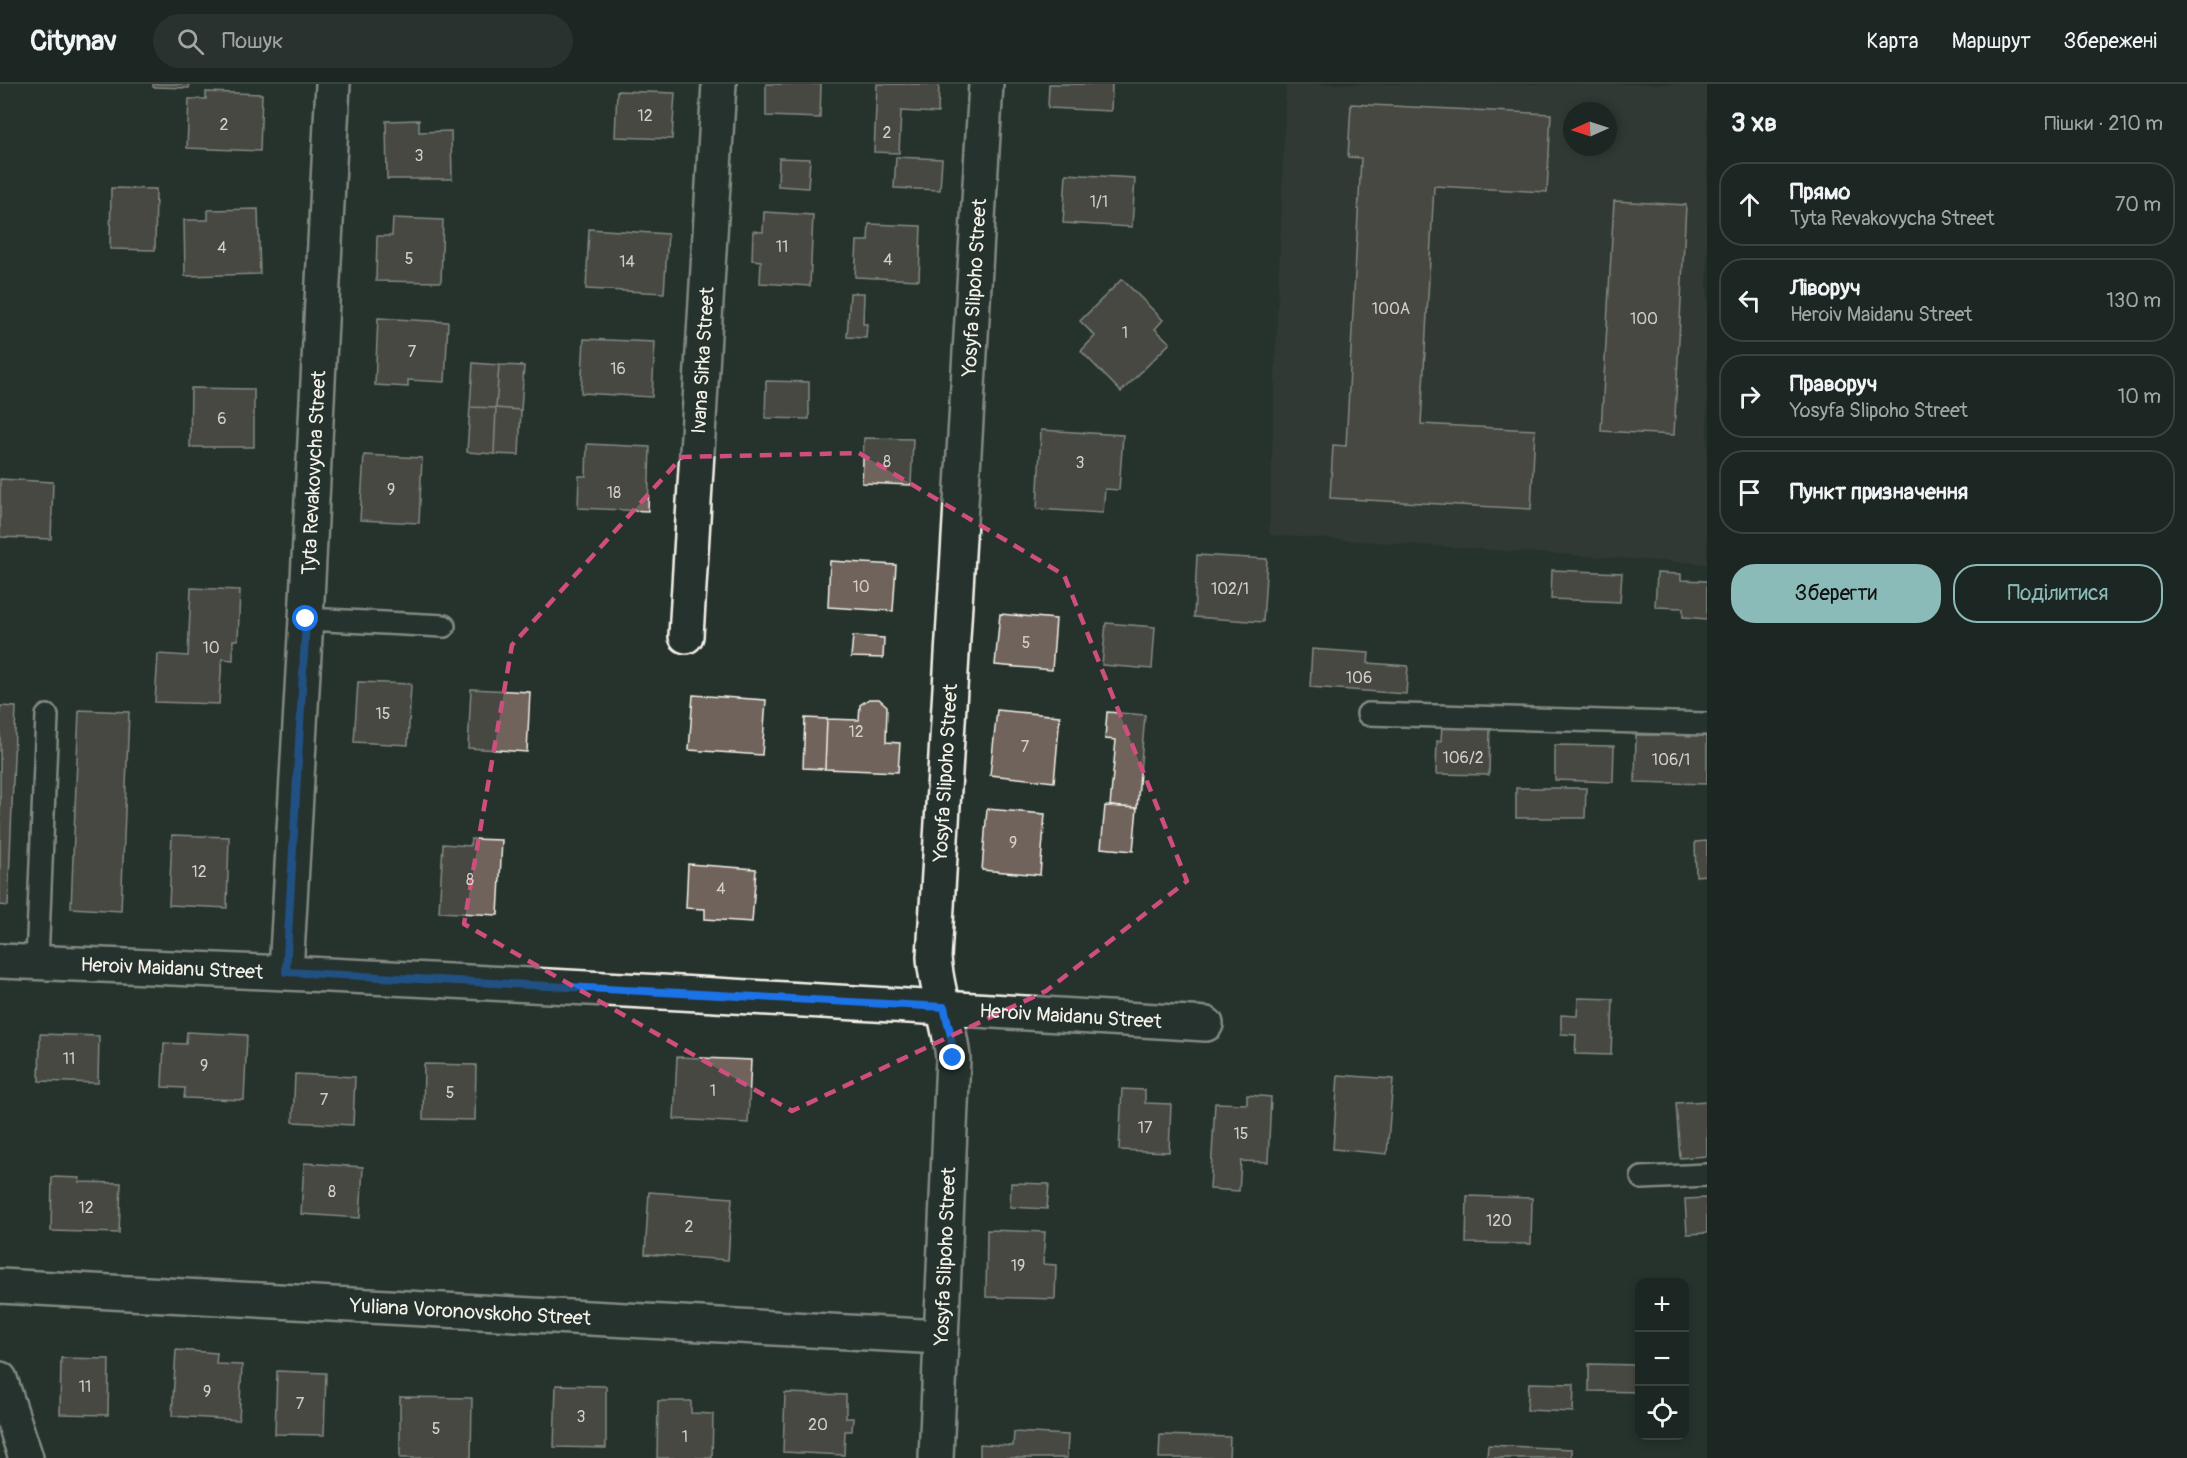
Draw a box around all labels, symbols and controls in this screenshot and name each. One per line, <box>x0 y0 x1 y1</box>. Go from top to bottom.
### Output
search box <box>153 14 573 68</box>
text: Citynav <box>30 24 117 59</box>
icon: search <box>174 25 207 58</box>
text: Пошук <box>222 27 283 55</box>
text: Карта <box>1867 28 1919 55</box>
text: Маршрут <box>1952 28 2031 55</box>
text: Збережені <box>2064 28 2157 55</box>
north arrow <box>1563 102 1617 156</box>
house number: 12 <box>637 106 653 126</box>
text: 3 хв <box>1731 107 1777 139</box>
text: Пішки · 210 m <box>2044 111 2163 136</box>
house number: 2 <box>220 115 229 135</box>
house number: 2 <box>883 123 892 143</box>
house number: 3 <box>415 146 424 166</box>
text: Прямо <box>1790 178 1850 206</box>
icon: ahead <box>1733 188 1766 221</box>
house number: 1/1 <box>1090 192 1108 212</box>
text: 70 m <box>2115 192 2161 217</box>
street label: Yosyfa Slipoho Street <box>957 197 992 378</box>
text: Tyta Revakovycha Street <box>1790 206 1995 231</box>
house number: 11 <box>776 237 788 257</box>
house number: 4 <box>217 238 227 258</box>
house number: 5 <box>405 249 413 269</box>
house number: 4 <box>883 250 893 270</box>
house number: 14 <box>619 252 635 272</box>
text: Ліворуч <box>1790 274 1861 302</box>
icon: left <box>1733 284 1766 317</box>
street label: Ivana Sirka Street <box>686 285 720 435</box>
text: 130 m <box>2106 288 2161 313</box>
house number: 100А <box>1372 299 1410 319</box>
text: Heroiv Maidanu Street <box>1790 302 1972 327</box>
house number: 100 <box>1630 309 1658 329</box>
house number: 1 <box>1122 323 1128 343</box>
house number: 7 <box>408 342 417 362</box>
house number: 16 <box>610 359 626 379</box>
street label: Tyta Revakovycha Street <box>296 369 332 576</box>
text: Праворуч <box>1790 370 1877 398</box>
icon: right <box>1733 380 1766 413</box>
text: 10 m <box>2117 384 2161 409</box>
text: Yosyfa Slipoho Street <box>1790 398 1968 423</box>
house number: 6 <box>217 409 227 429</box>
house number: 8 <box>883 452 891 472</box>
house number: 3 <box>1076 453 1085 473</box>
icon: arrive <box>1733 476 1766 509</box>
text: Пункт призначення <box>1790 478 1968 506</box>
house number: 9 <box>387 480 395 500</box>
house number: 18 <box>607 483 621 503</box>
button: Зберегти <box>1731 564 1941 623</box>
button: Поділитися <box>1953 564 2163 623</box>
house number: 10 <box>852 577 870 597</box>
house number: 102/1 <box>1211 579 1249 599</box>
route start <box>292 605 318 631</box>
house number: 5 <box>1022 633 1030 653</box>
house number: 10 <box>202 638 220 658</box>
house number: 106 <box>1346 668 1372 688</box>
street label: Yosyfa Slipoho Street <box>928 682 963 863</box>
house number: 15 <box>376 704 390 724</box>
house number: 12 <box>848 722 864 742</box>
house number: 7 <box>1021 737 1030 757</box>
house number: 106/2 <box>1442 748 1484 768</box>
house number: 106/1 <box>1652 750 1690 770</box>
house number: 9 <box>1009 833 1017 853</box>
house number: 12 <box>191 862 207 882</box>
house number: 8 <box>466 870 474 890</box>
house number: 4 <box>716 879 726 899</box>
street label: Heroiv Maidanu Street <box>80 952 265 985</box>
street label: Heroiv Maidanu Street <box>979 998 1163 1034</box>
route end <box>939 1044 965 1070</box>
house number: 11 <box>63 1049 75 1069</box>
house number: 9 <box>200 1056 208 1076</box>
house number: 1 <box>710 1081 716 1101</box>
house number: 5 <box>446 1083 454 1103</box>
house number: 7 <box>320 1090 329 1110</box>
house number: 17 <box>1138 1118 1153 1138</box>
house number: 15 <box>1234 1124 1248 1144</box>
street label: Yosyfa Slipoho Street <box>929 1166 961 1347</box>
house number: 8 <box>328 1182 336 1202</box>
house number: 12 <box>78 1198 94 1218</box>
house number: 120 <box>1486 1211 1512 1231</box>
house number: 2 <box>685 1217 694 1237</box>
house number: 19 <box>1011 1256 1025 1276</box>
map controls <box>1635 1278 1689 1440</box>
button: + <box>1635 1278 1689 1332</box>
street label: Yuliana Voronovskoho Street <box>348 1293 592 1331</box>
button: − <box>1635 1332 1689 1386</box>
house number: 11 <box>79 1377 91 1397</box>
house number: 9 <box>203 1382 211 1402</box>
button: locate <box>1635 1386 1689 1440</box>
house number: 7 <box>296 1394 305 1414</box>
house number: 3 <box>577 1407 586 1427</box>
house number: 20 <box>808 1415 828 1435</box>
house number: 5 <box>432 1419 440 1439</box>
house number: 1 <box>682 1427 688 1447</box>

